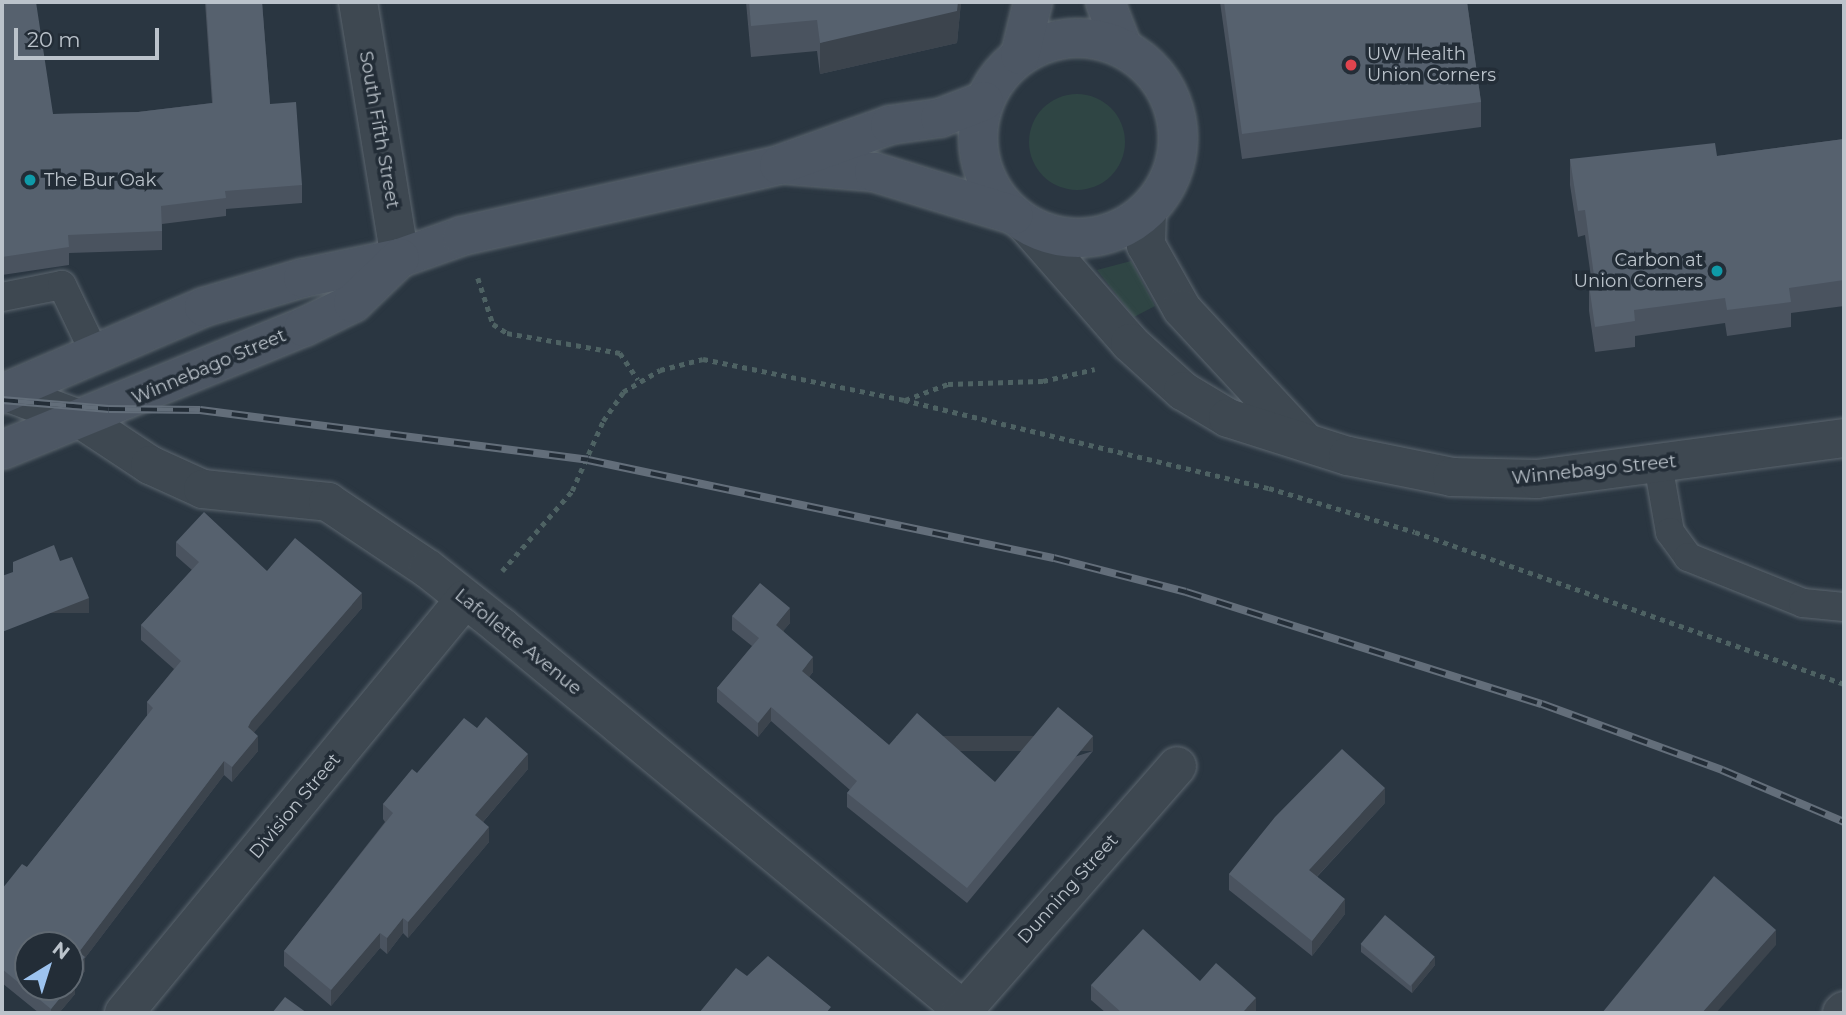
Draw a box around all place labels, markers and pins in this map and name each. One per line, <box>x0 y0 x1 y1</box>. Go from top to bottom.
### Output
place label: UW Health Union Corners <box>1367 44 1496 86</box>
marker: UW Health Union Corners <box>1341 55 1361 75</box>
place label: The Bur Oak <box>44 169 156 191</box>
marker: The Bur Oak <box>22 172 38 188</box>
place label: Carbon at Union Corners <box>1574 250 1703 292</box>
marker: Carbon at Union Corners <box>1709 263 1725 279</box>

